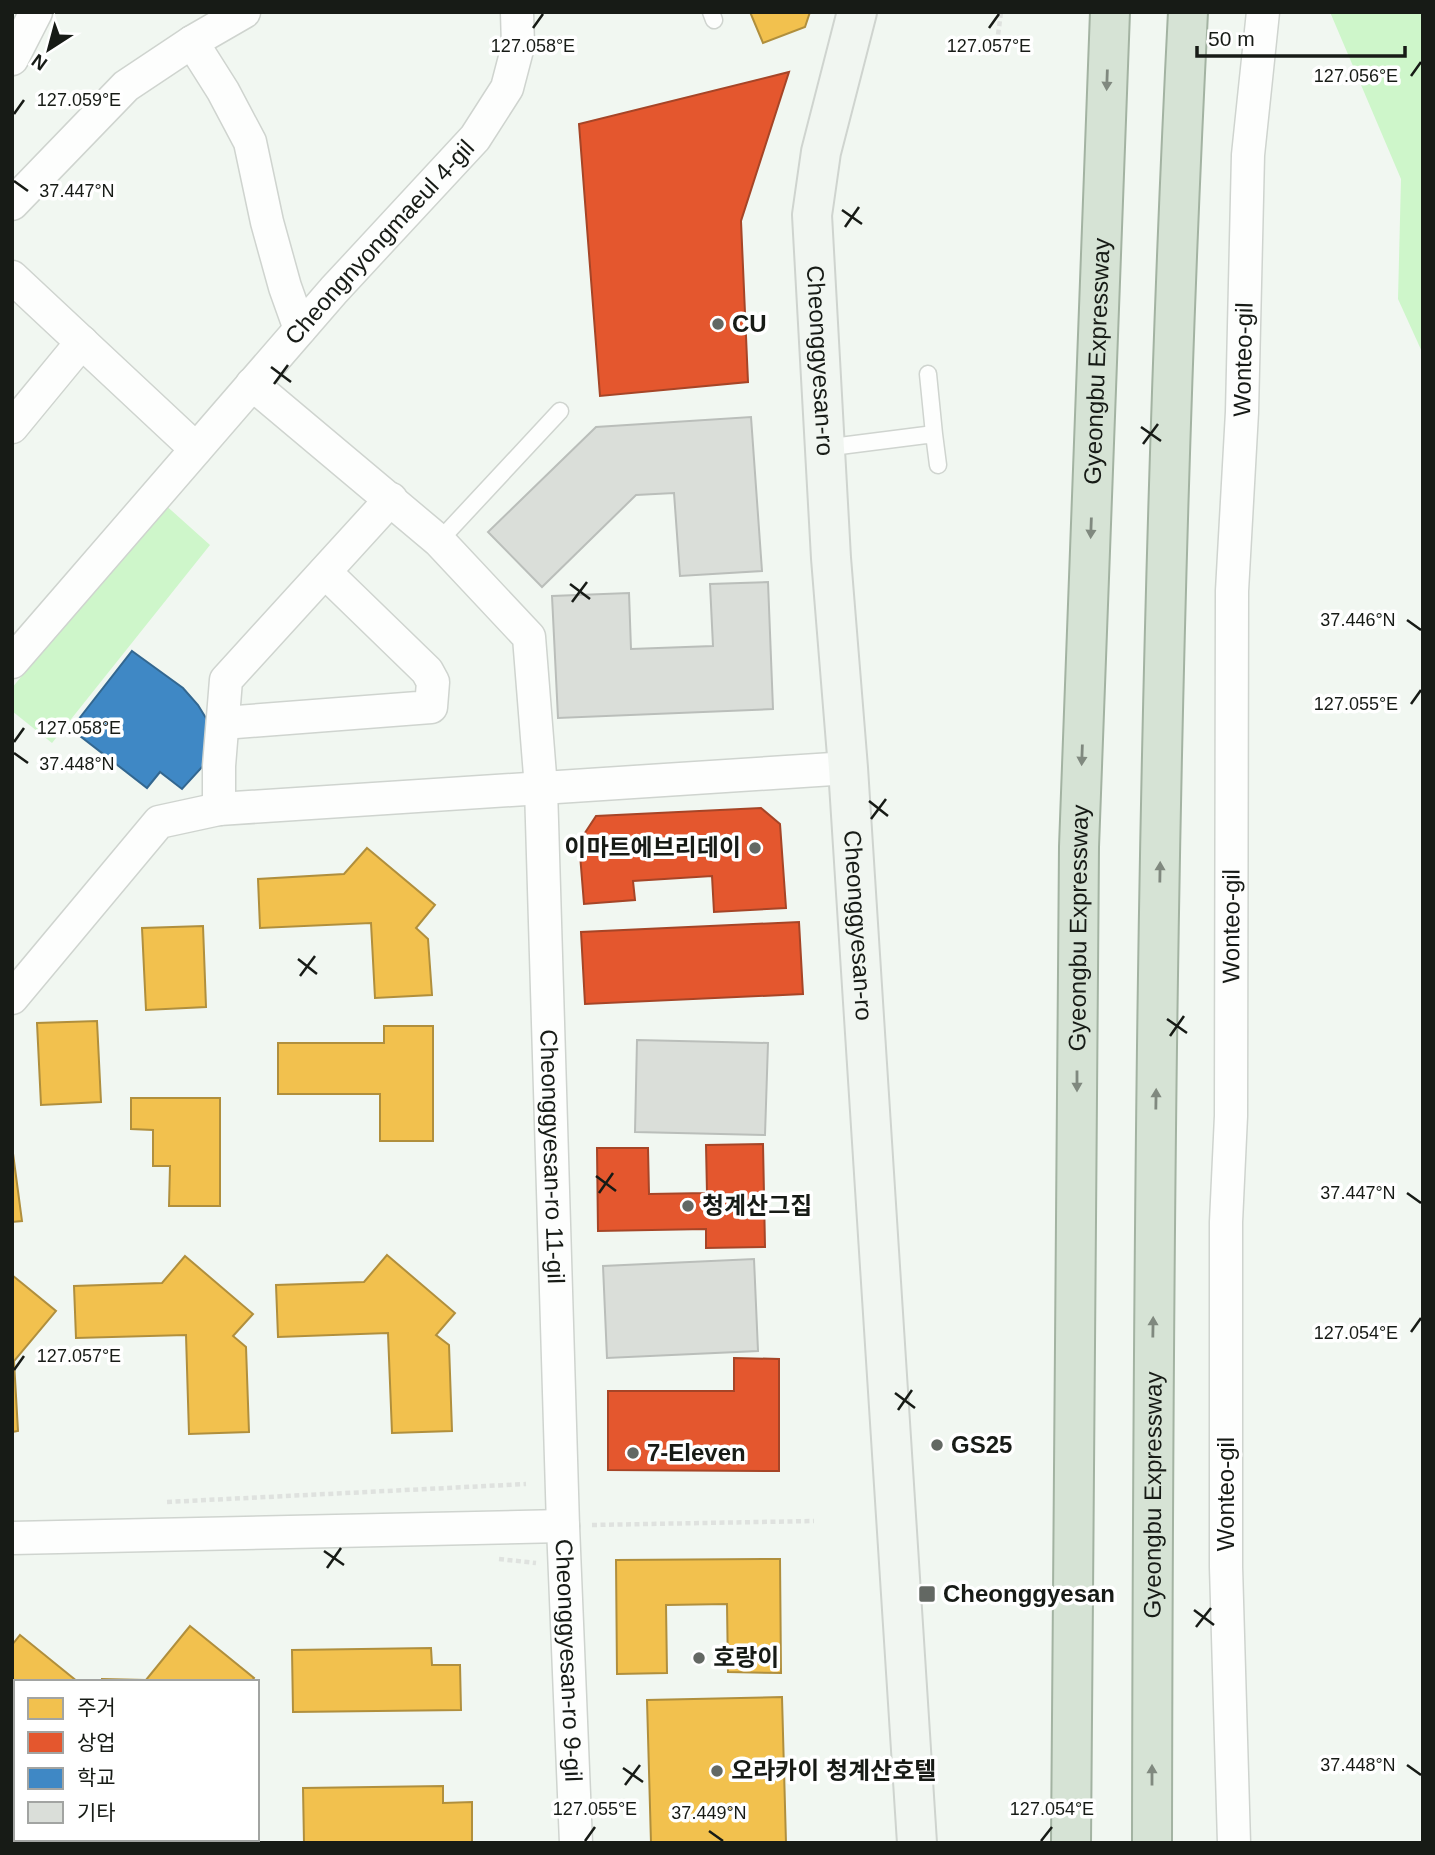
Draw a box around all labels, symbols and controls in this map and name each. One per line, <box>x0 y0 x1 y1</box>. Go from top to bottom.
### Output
north arrow <box>14 14 84 84</box>
scale bar <box>1197 14 1405 58</box>
text: 50 m <box>1208 27 1255 50</box>
text: 127.058°E <box>491 36 575 56</box>
text: 127.057°E <box>947 36 1031 56</box>
text: N <box>28 50 51 75</box>
text: 127.056°E <box>1314 66 1398 86</box>
one-way arrow <box>1102 70 1113 92</box>
text: 127.059°E <box>37 90 121 110</box>
street label: Cheongnyongmaeul 4-gil <box>279 134 479 350</box>
text: 37.447°N <box>39 181 115 201</box>
street label: Gyeongbu Expressway <box>1078 237 1115 485</box>
street label: Cheonggyesan-ro <box>802 264 839 457</box>
street label: Wonteo-gil <box>1228 302 1258 417</box>
place label: CU <box>732 310 767 337</box>
marker: CU <box>710 316 726 332</box>
one-way arrow <box>1085 517 1096 539</box>
text: 37.446°N <box>1320 610 1396 630</box>
text: 127.055°E <box>1314 694 1398 714</box>
text: 127.058°E <box>37 718 121 738</box>
one-way arrow <box>1077 745 1088 767</box>
text: 37.448°N <box>39 754 115 774</box>
street label: Gyeongbu Expressway <box>1063 804 1094 1052</box>
street label: Cheonggyesan-ro <box>839 829 878 1021</box>
place label: 이마트에브리데이 <box>564 834 741 861</box>
marker: 이마트에브리데이 <box>747 840 763 856</box>
one-way arrow <box>1154 860 1166 882</box>
street label: Wonteo-gil <box>1217 869 1244 983</box>
street label: Cheonggyesan-ro 11-gil <box>535 1029 570 1284</box>
one-way arrow <box>1071 1070 1083 1092</box>
one-way arrow <box>1151 1088 1162 1110</box>
text: 37.447°N <box>1320 1183 1396 1203</box>
place label: 청계산그집 <box>702 1192 812 1219</box>
marker: 청계산그집 <box>680 1198 696 1214</box>
one-way arrow <box>1147 1315 1159 1337</box>
text: 127.054°E <box>1314 1323 1398 1343</box>
text: 127.057°E <box>37 1346 121 1366</box>
street label: Gyeongbu Expressway <box>1139 1371 1167 1618</box>
place label: GS25 <box>951 1431 1012 1458</box>
marker: GS25 <box>929 1437 945 1453</box>
street label: Wonteo-gil <box>1212 1437 1239 1551</box>
place label: 7-Eleven <box>647 1439 746 1466</box>
marker: 7-Eleven <box>625 1445 641 1461</box>
street label: Cheonggyesan-ro 9-gil <box>551 1538 587 1782</box>
place label: Cheonggyesan <box>943 1580 1115 1607</box>
marker: Cheonggyesan <box>917 1584 937 1604</box>
place label: 호랑이 <box>713 1644 779 1671</box>
marker: 호랑이 <box>691 1650 707 1666</box>
legend <box>14 1680 259 1841</box>
text: 주거 <box>77 1696 116 1719</box>
text: 상업 <box>77 1731 116 1754</box>
text: 37.448°N <box>1320 1755 1396 1775</box>
place label: 오라카이 청계산호텔 <box>731 1757 936 1784</box>
marker: 오라카이 청계산호텔 <box>709 1763 725 1779</box>
one-way arrow <box>1146 1763 1158 1785</box>
text: 학교 <box>77 1766 116 1789</box>
text: 127.055°E <box>553 1799 637 1819</box>
text: 127.054°E <box>1010 1799 1094 1819</box>
text: 기타 <box>77 1801 116 1824</box>
text: 37.449°N <box>671 1803 747 1823</box>

